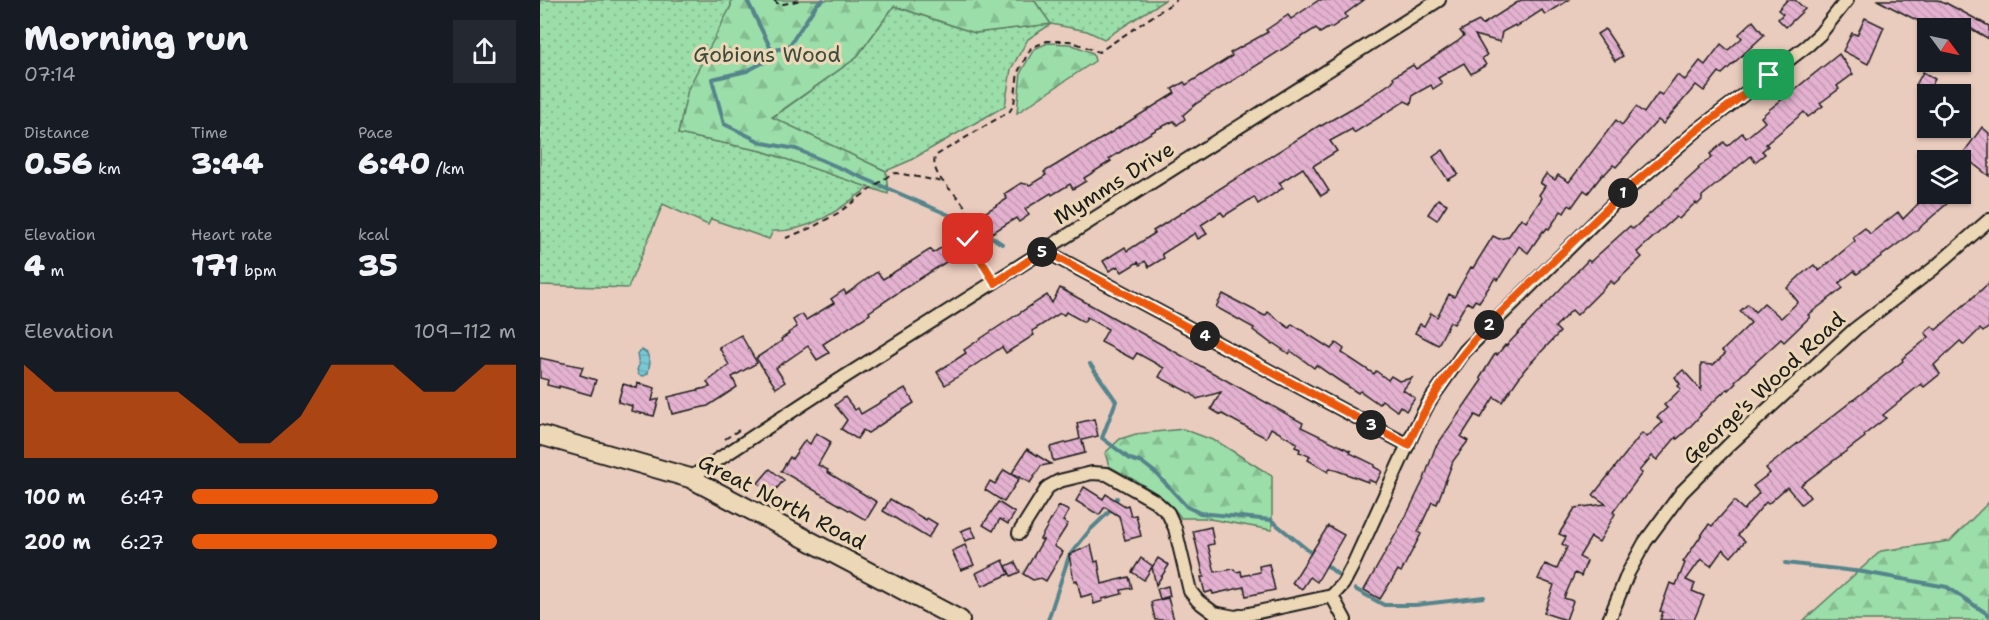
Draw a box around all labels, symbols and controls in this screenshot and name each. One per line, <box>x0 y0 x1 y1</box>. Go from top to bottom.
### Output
text: Morning run <box>24 16 248 61</box>
north arrow <box>1917 18 1971 72</box>
map controls <box>1917 18 1971 204</box>
button: share <box>453 20 516 83</box>
park label: Gobions Wood <box>693 41 841 69</box>
pin <box>1743 49 1794 100</box>
icon: arrive <box>1752 58 1785 91</box>
text: 07:14 <box>24 61 76 87</box>
button: locate <box>1917 84 1971 138</box>
text: Distance <box>24 122 90 143</box>
text: Time <box>191 122 228 143</box>
text: Pace <box>358 122 393 143</box>
street label: Mymms Drive <box>1048 135 1180 231</box>
text: 0.56 <box>24 143 93 184</box>
text: 3:44 <box>191 143 264 184</box>
text: 6:40 <box>358 143 431 184</box>
button: layers <box>1917 150 1971 204</box>
text: km <box>93 158 121 179</box>
text: /km <box>431 158 465 179</box>
pin: 1 <box>1608 178 1638 208</box>
text: 1 <box>1619 182 1627 203</box>
pin <box>942 213 993 264</box>
icon: check <box>951 222 984 255</box>
text: Elevation <box>24 224 96 245</box>
text: Heart rate <box>191 224 273 245</box>
text: kcal <box>358 224 389 245</box>
pin: 5 <box>1027 237 1057 267</box>
text: 5 <box>1037 241 1047 262</box>
text: 4 <box>24 245 45 286</box>
text: 171 <box>191 245 239 286</box>
text: 35 <box>358 245 398 286</box>
text: m <box>45 260 64 281</box>
text: bpm <box>239 260 277 281</box>
street label: George's Wood Road <box>1677 305 1851 471</box>
pin: 2 <box>1474 310 1504 340</box>
text: 2 <box>1483 314 1495 335</box>
text: Elevation <box>24 318 114 344</box>
text: 109–112 m <box>414 318 516 344</box>
pin: 4 <box>1190 321 1220 351</box>
text: 4 <box>1199 325 1211 346</box>
pin: 3 <box>1356 410 1386 440</box>
text: 3 <box>1365 414 1377 435</box>
street label: Great North Road <box>693 448 871 556</box>
text: 100 m <box>24 484 86 510</box>
text: 6:47 <box>120 484 164 510</box>
text: 200 m <box>24 529 91 555</box>
text: 6:27 <box>120 529 164 555</box>

